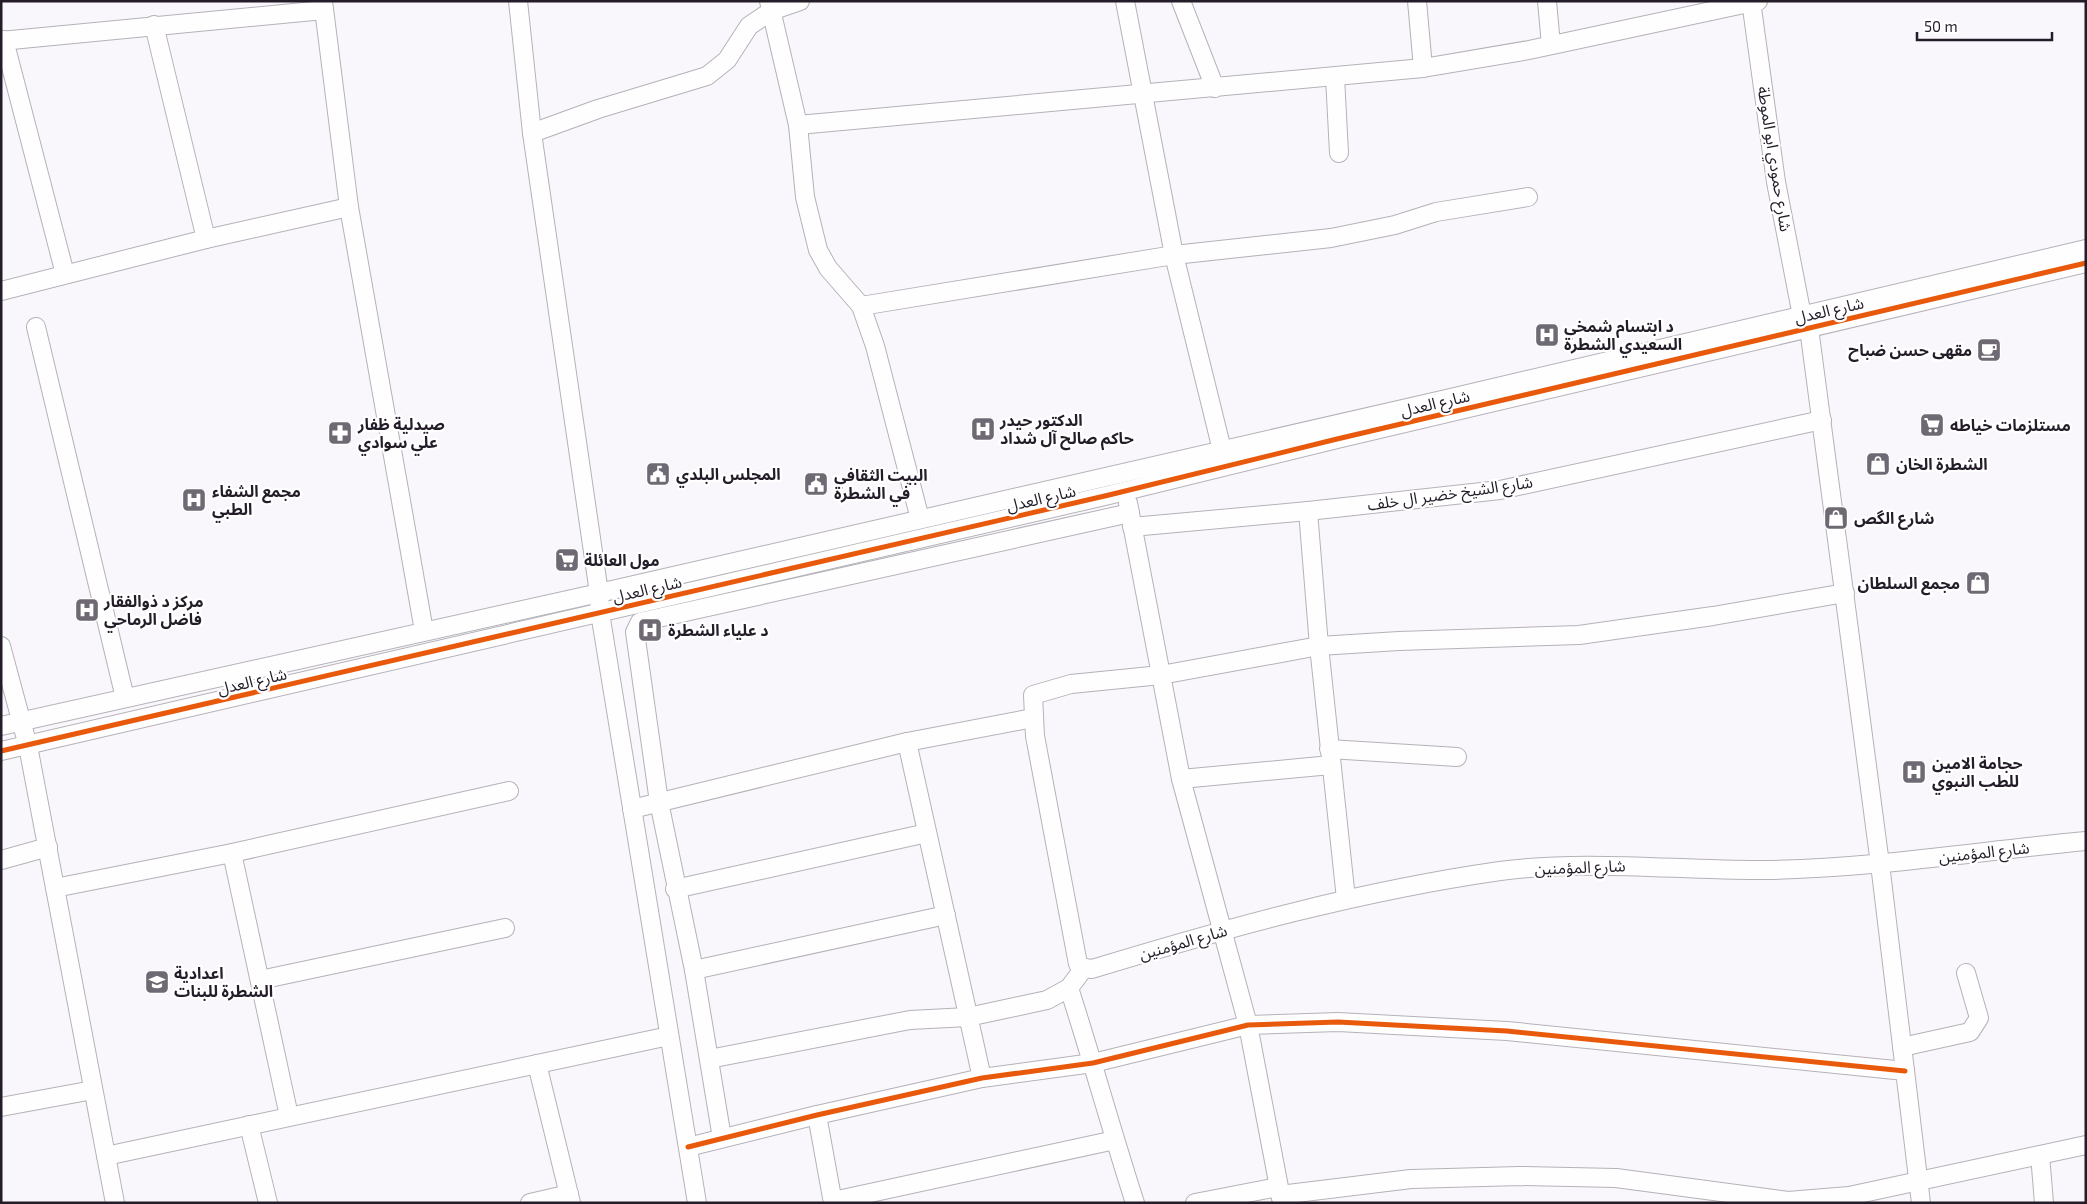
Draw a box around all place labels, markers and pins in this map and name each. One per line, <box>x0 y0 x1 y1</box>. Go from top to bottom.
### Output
place label: د ابتسام شمخي السعيدي الشطرة <box>1564 316 1682 358</box>
hospital icon: د ابتسام شمخي السعيدي الشطرة <box>1534 322 1560 348</box>
cafe icon: مقهى حسن ضباح <box>1976 337 2002 363</box>
place label: مقهى حسن ضباح <box>1848 340 1972 362</box>
place label: الدكتور حيدر حاكم صالح آل شداد <box>999 410 1134 451</box>
supermarket icon: مستلزمات خياطه <box>1919 412 1945 438</box>
place label: صيدلية ظفار علي سوادي <box>357 414 445 456</box>
place label: مستلزمات خياطه <box>1950 415 2071 435</box>
hospital icon: الدكتور حيدر حاكم صالح آل شداد <box>970 416 996 442</box>
pharmacy icon: صيدلية ظفار علي سوادي <box>327 420 353 446</box>
shop icon: الشطرة الخان <box>1865 451 1891 477</box>
place label: الشطرة الخان <box>1896 454 1988 474</box>
public building icon: المجلس البلدي <box>645 461 671 487</box>
place label: المجلس البلدي <box>676 464 781 488</box>
place label: البيت الثقافي في الشطرة <box>834 465 928 507</box>
public building icon: البيت الثقافي في الشطرة <box>803 471 829 497</box>
place label: مجمع الشفاء الطبي <box>212 481 301 523</box>
hospital icon: مجمع الشفاء الطبي <box>181 487 207 513</box>
shop icon: شارع الگص <box>1823 505 1849 531</box>
place label: شارع الگص <box>1854 508 1935 530</box>
supermarket icon: مول العائلة <box>554 547 580 573</box>
place label: مول العائلة <box>584 550 660 570</box>
shop icon: مجمع السلطان <box>1965 570 1991 596</box>
place label: مجمع السلطان <box>1858 573 1960 596</box>
place label: مركز د ذوالفقار فاضل الرماحي <box>103 591 203 633</box>
hospital icon: مركز د ذوالفقار فاضل الرماحي <box>74 597 100 623</box>
hospital icon: د علياء الشطرة <box>637 617 663 643</box>
place label: د علياء الشطرة <box>668 620 768 640</box>
place label: حجامة الامين للطب النبوي <box>1932 753 2023 795</box>
hospital icon: حجامة الامين للطب النبوي <box>1901 759 1927 785</box>
place label: اعدادية الشطرة للبنات <box>174 963 273 1001</box>
school or university icon: اعدادية الشطرة للبنات <box>144 969 170 995</box>

